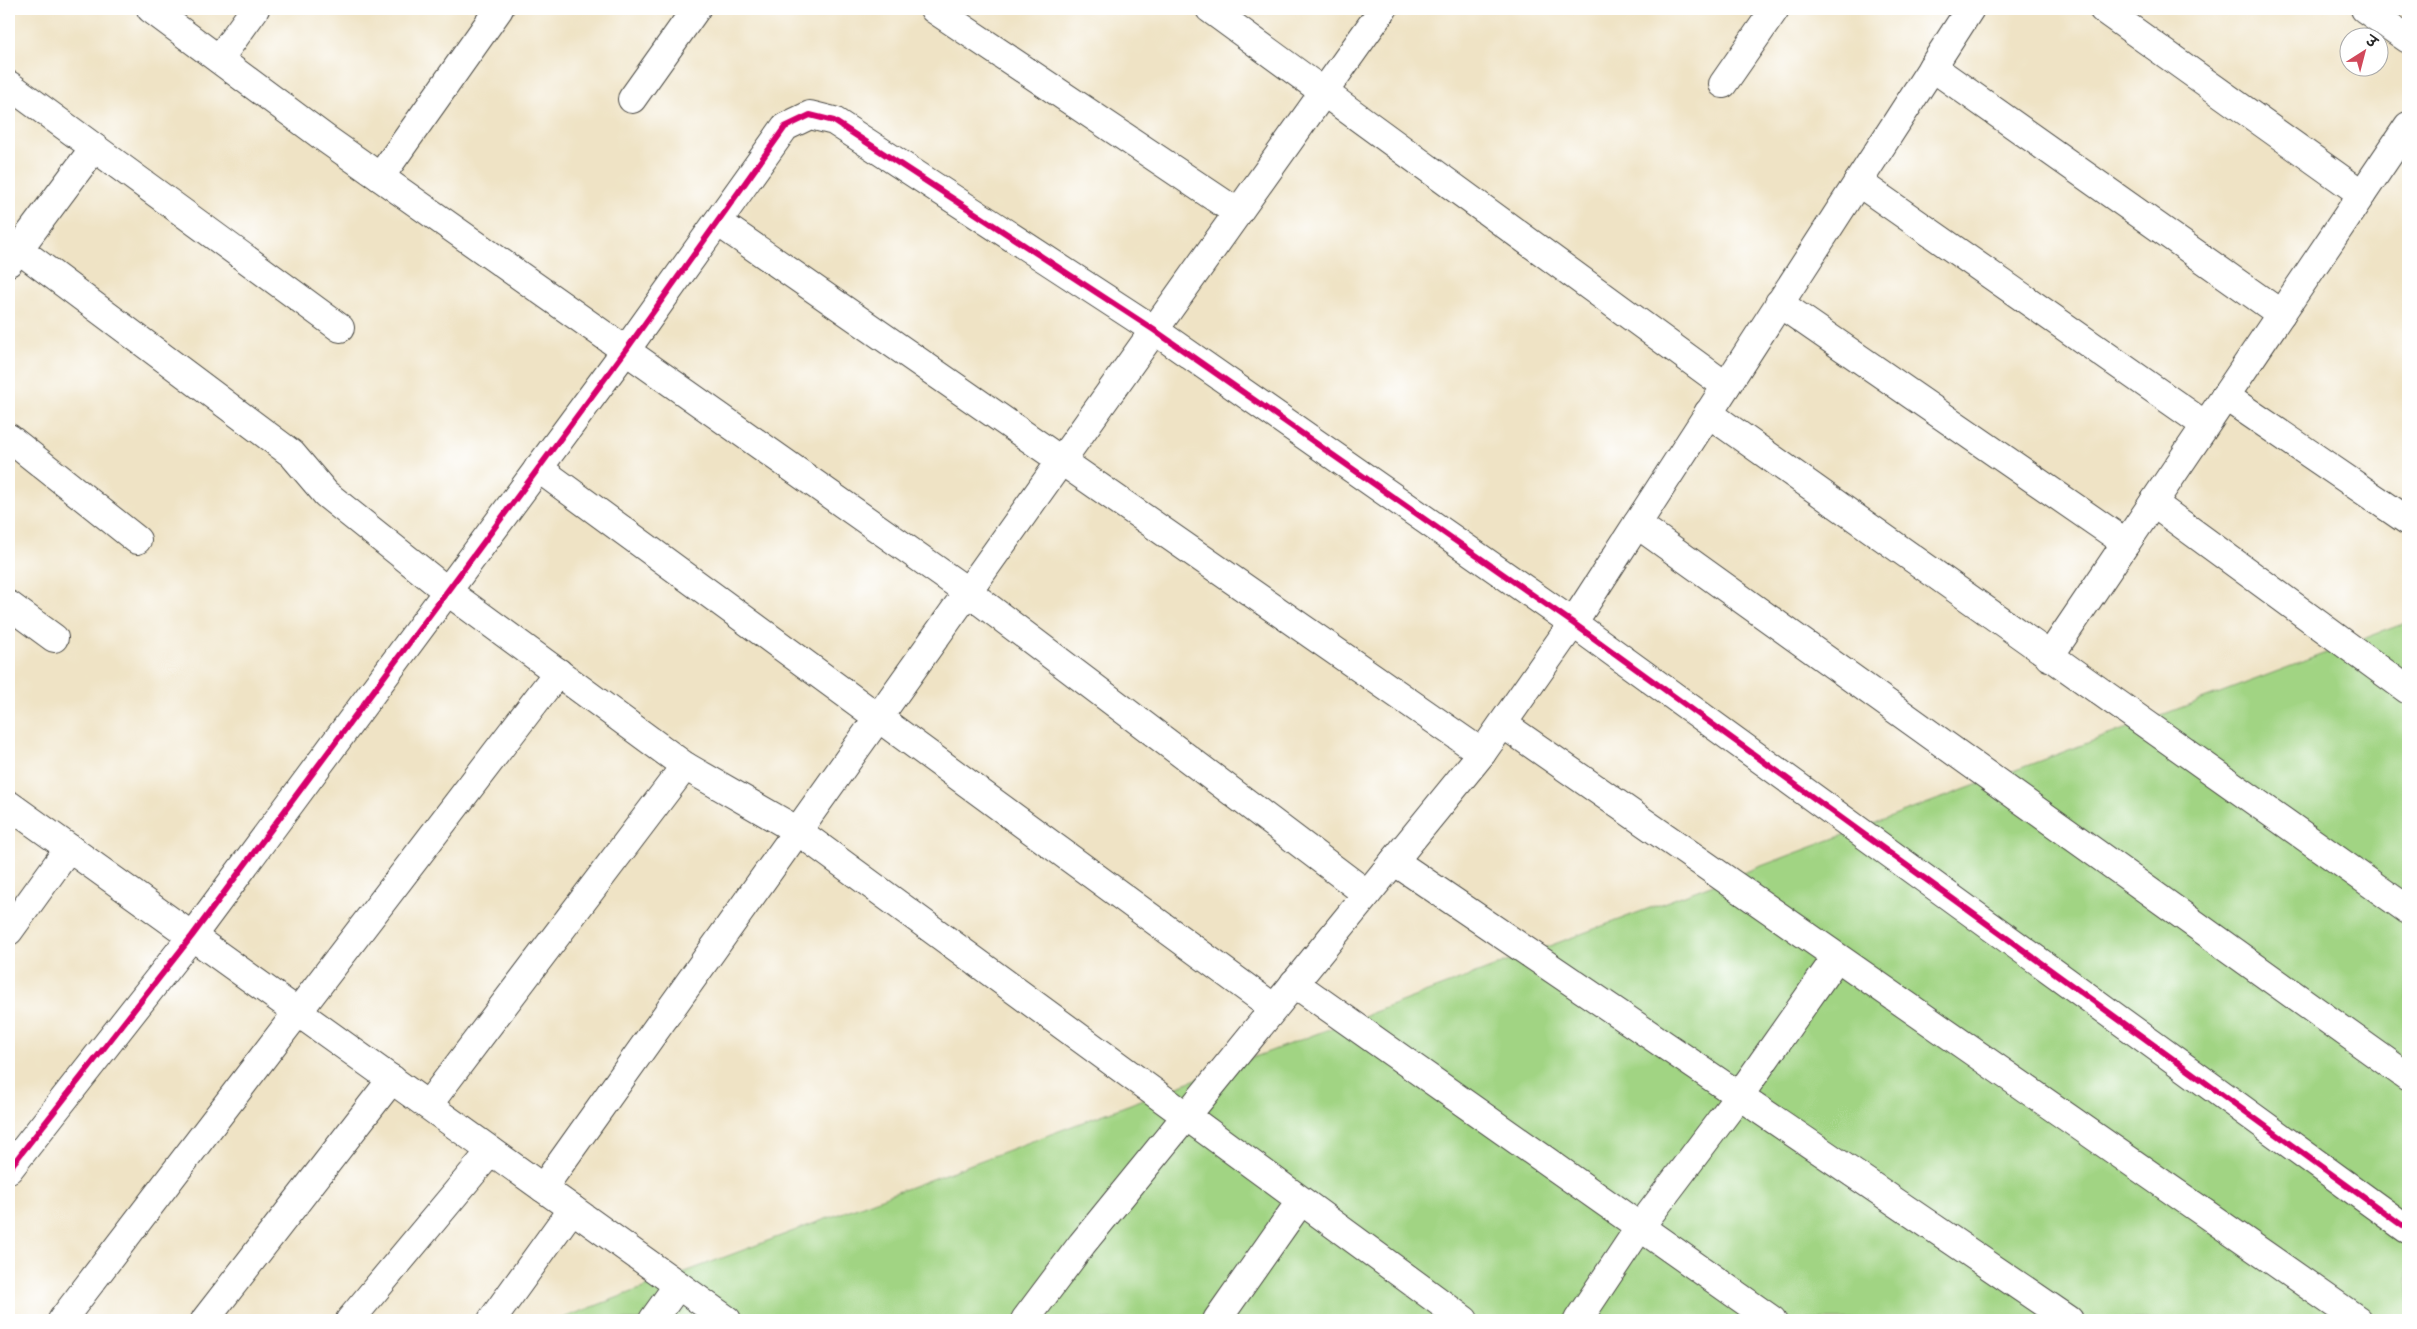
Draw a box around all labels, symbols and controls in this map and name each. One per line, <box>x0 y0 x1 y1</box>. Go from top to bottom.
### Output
north arrow <box>2340 28 2390 78</box>
text: उ <box>2361 31 2381 52</box>

